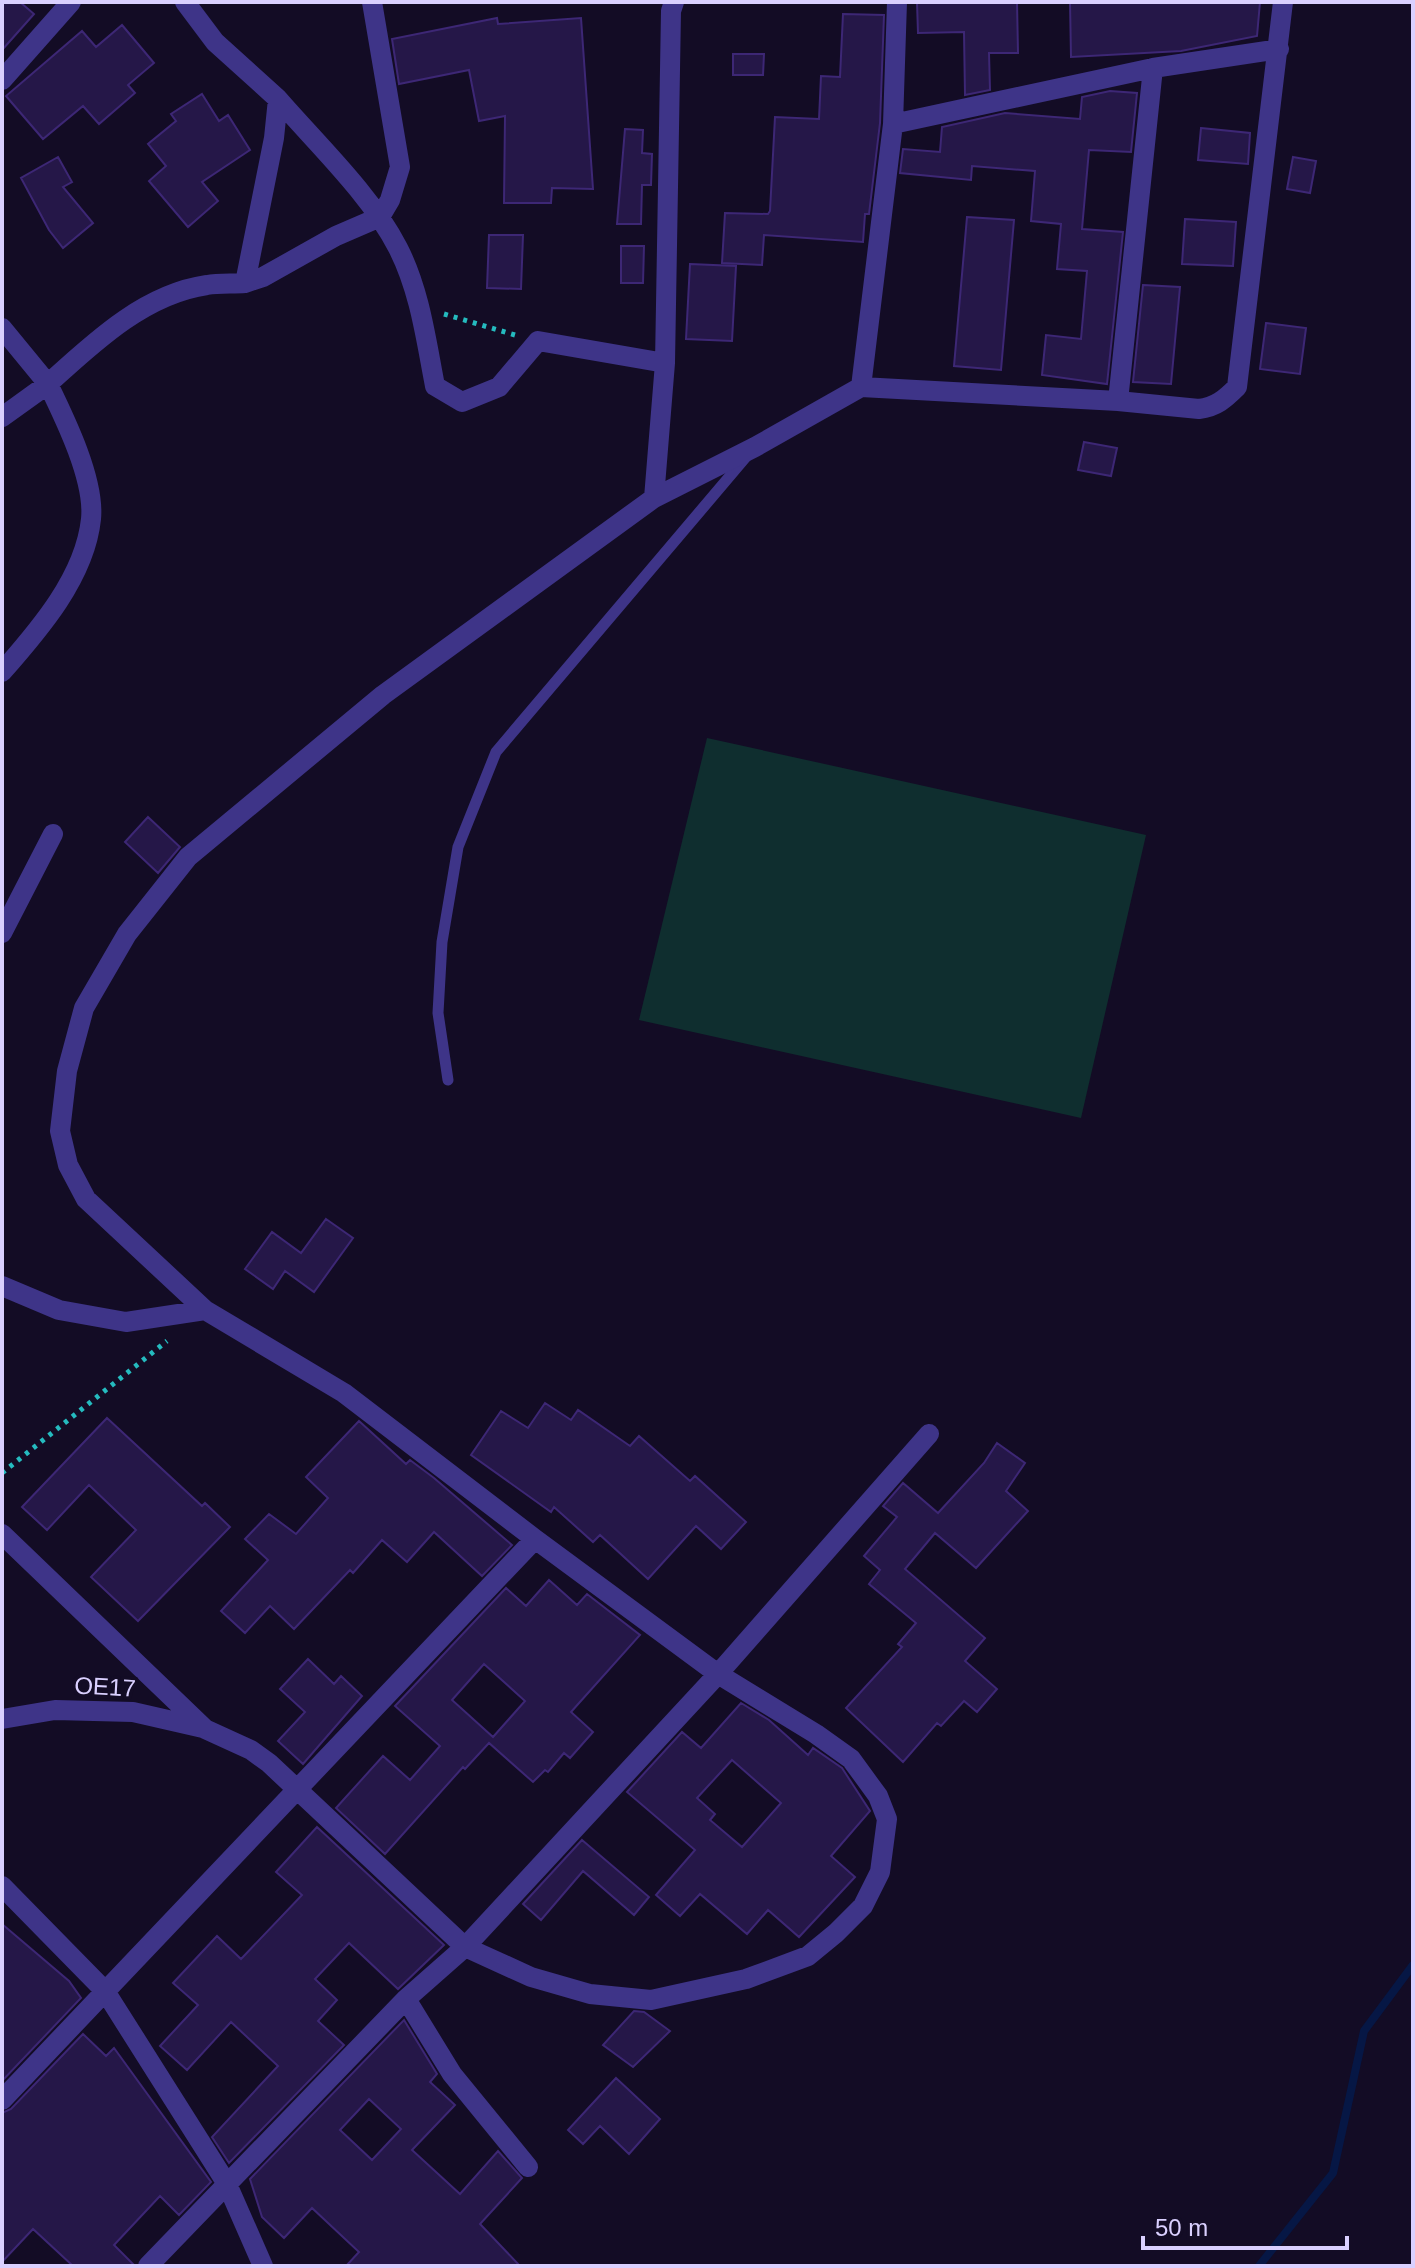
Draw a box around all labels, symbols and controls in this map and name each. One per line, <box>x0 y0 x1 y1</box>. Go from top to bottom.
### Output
street label: OE17 <box>74 1671 136 1702</box>
scale bar <box>1143 2200 1347 2250</box>
text: 50 m <box>1155 2214 1208 2241</box>

